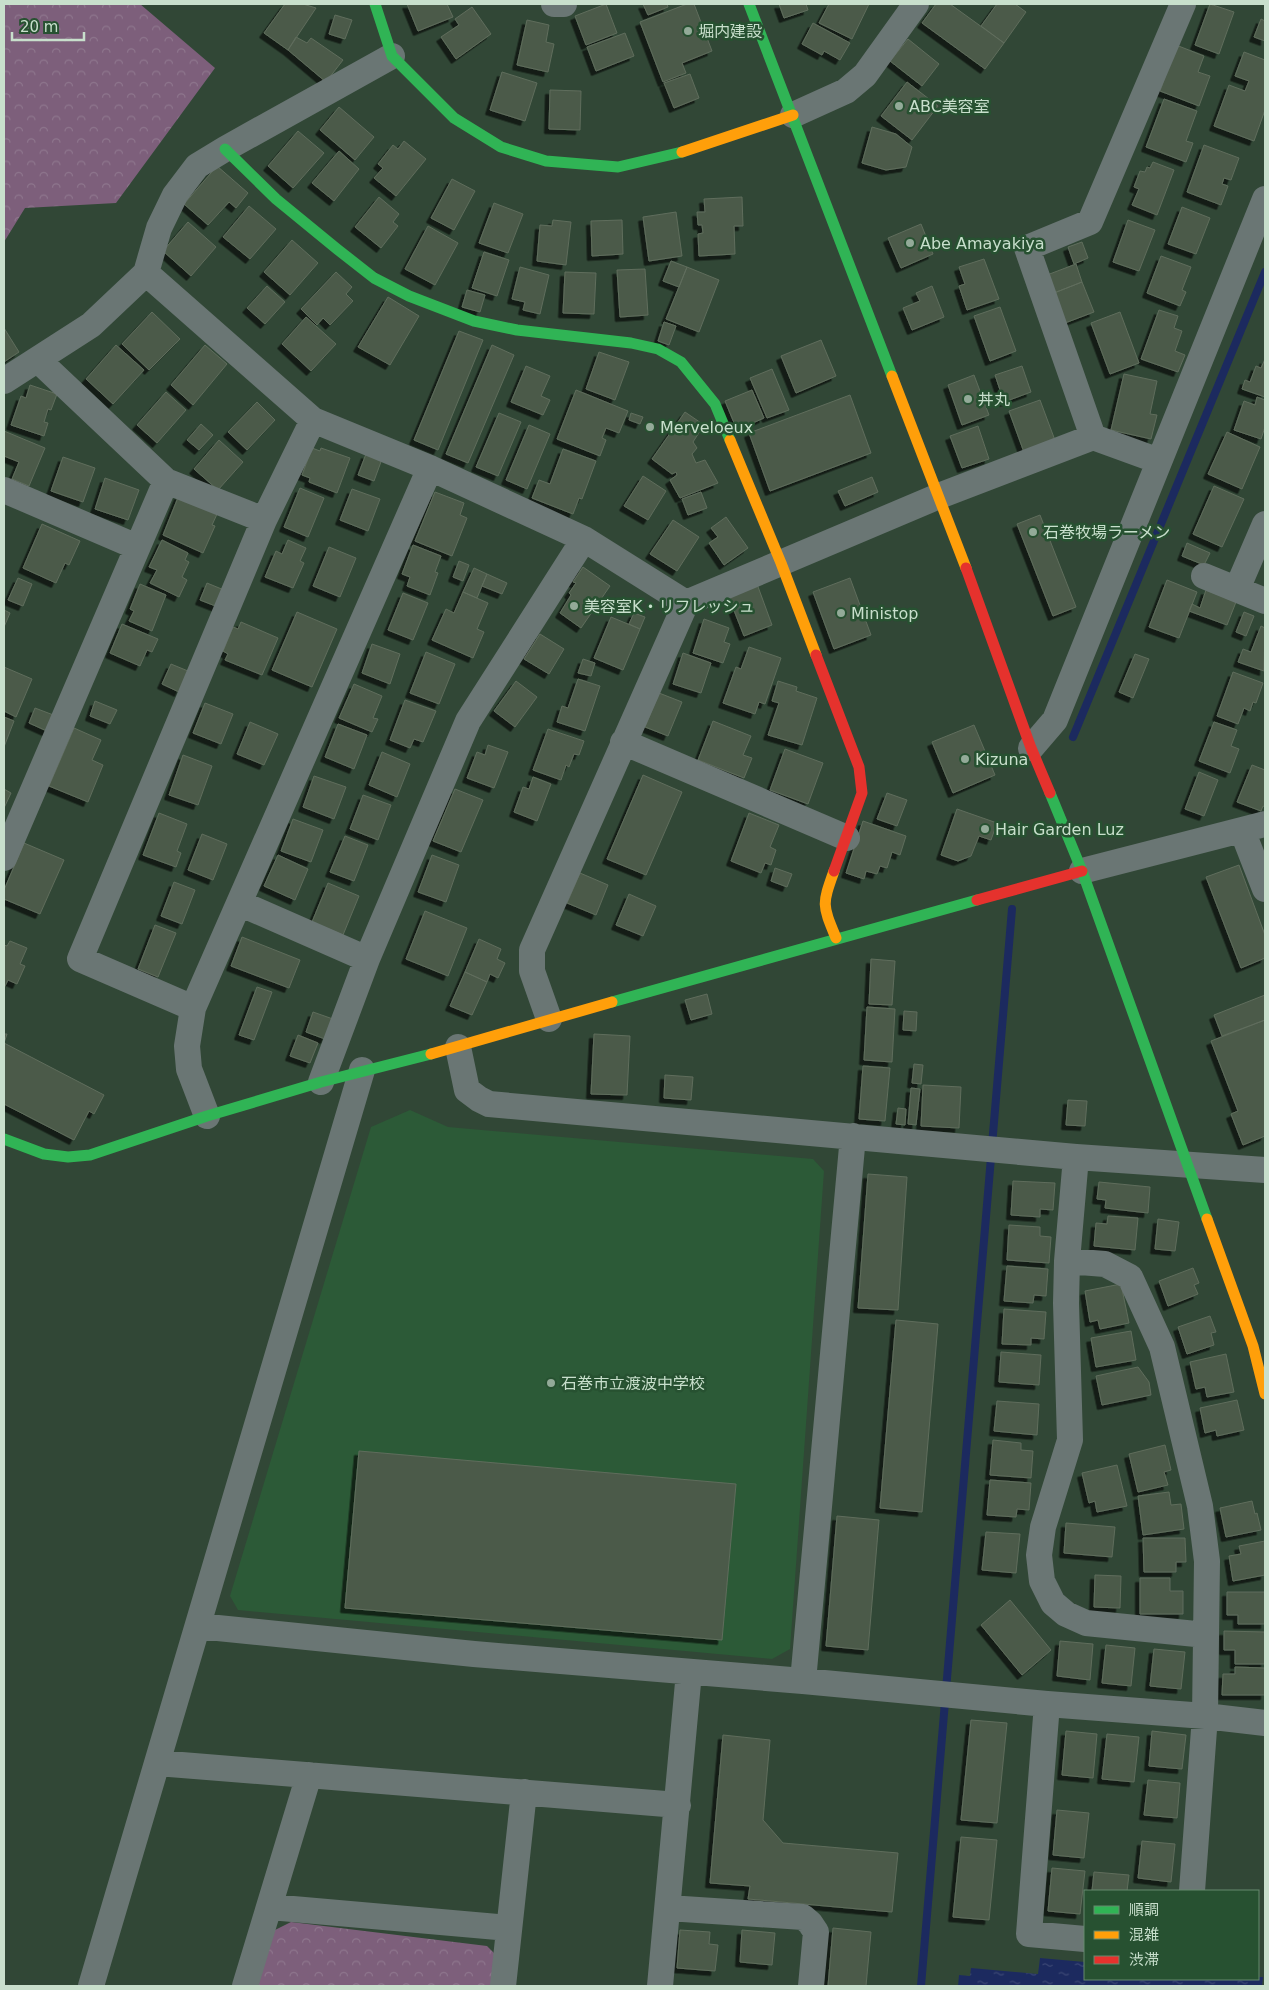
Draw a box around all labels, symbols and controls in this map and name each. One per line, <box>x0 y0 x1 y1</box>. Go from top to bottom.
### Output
scale bar <box>12 10 85 42</box>
text: 20 m <box>20 18 58 36</box>
place label: 堀内建設 <box>698 22 762 41</box>
marker: 堀内建設 <box>682 25 694 37</box>
place label: ABC美容室 <box>909 97 990 116</box>
marker: ABC美容室 <box>893 100 905 112</box>
place label: Abe Amayakiya <box>920 234 1045 253</box>
marker: Abe Amayakiya <box>904 237 916 249</box>
place label: 丼丸 <box>978 390 1010 409</box>
marker: 丼丸 <box>962 393 974 405</box>
place label: Merveloeux <box>660 418 753 437</box>
marker: Merveloeux <box>644 421 656 433</box>
place label: 石巻牧場ラーメン <box>1043 523 1170 542</box>
marker: 石巻牧場ラーメン <box>1027 526 1039 538</box>
place label: 美容室K・リフレッシュ <box>584 597 755 616</box>
marker: 美容室K・リフレッシュ <box>568 600 580 612</box>
place label: Ministop <box>851 604 918 623</box>
marker: Ministop <box>835 607 847 619</box>
place label: Kizuna <box>975 750 1028 769</box>
marker: Kizuna <box>959 753 971 765</box>
place label: Hair Garden Luz <box>995 820 1124 839</box>
marker: Hair Garden Luz <box>979 823 991 835</box>
place label: 石巻市立渡波中学校 <box>561 1374 705 1393</box>
marker: 石巻市立渡波中学校 <box>545 1377 557 1389</box>
legend <box>1084 1890 1259 1980</box>
text: 順調 <box>1129 1901 1159 1919</box>
text: 混雑 <box>1129 1926 1159 1944</box>
text: 渋滞 <box>1129 1951 1159 1969</box>

